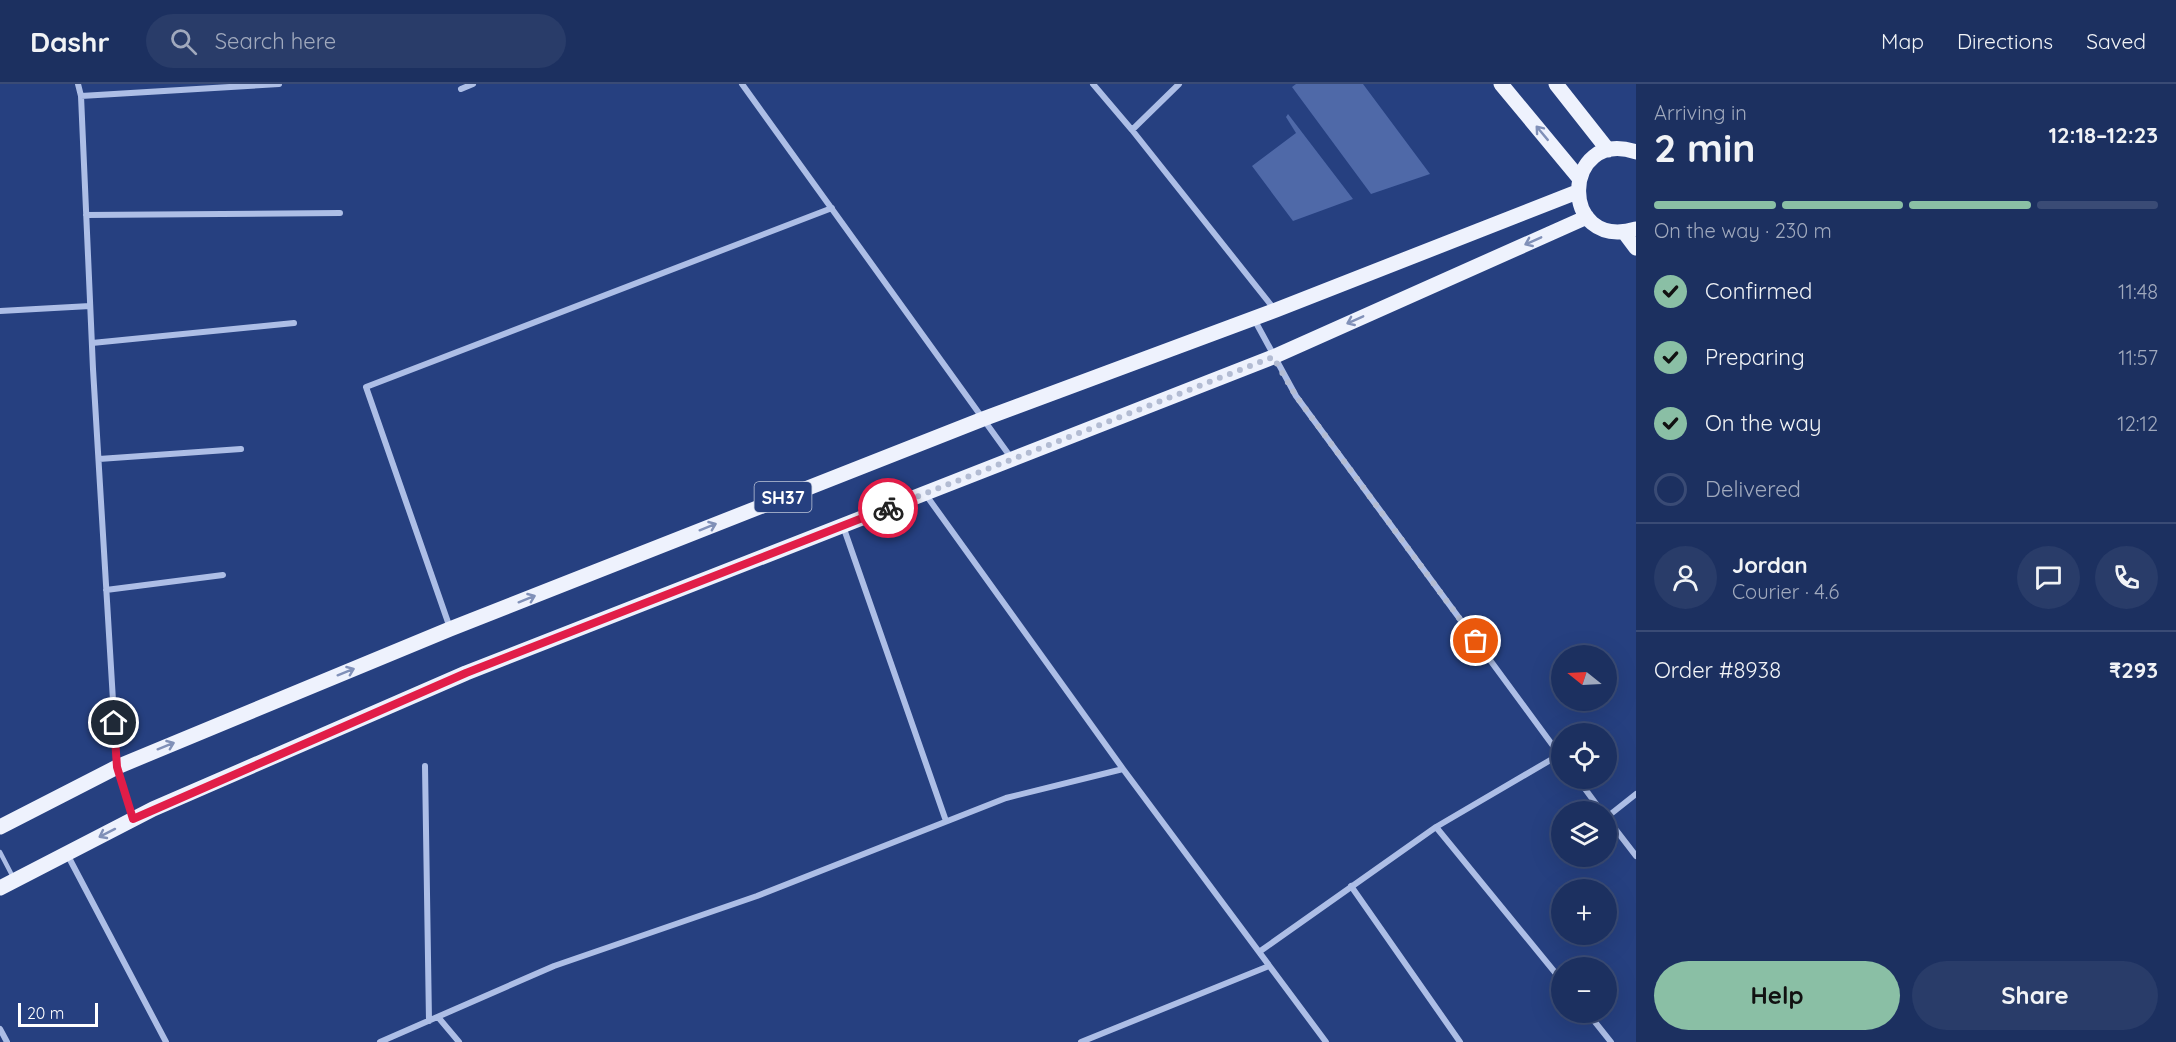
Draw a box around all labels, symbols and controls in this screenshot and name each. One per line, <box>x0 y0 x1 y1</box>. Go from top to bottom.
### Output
search box <box>146 14 566 68</box>
text: Dashr <box>30 24 110 59</box>
icon: search <box>167 25 200 58</box>
text: Search here <box>215 27 336 55</box>
text: Map <box>1881 28 1924 54</box>
text: Directions <box>1957 28 2053 54</box>
text: Saved <box>2086 28 2146 54</box>
text: Arriving in <box>1654 100 1747 125</box>
text: 12:18–12:23 <box>2048 121 2158 149</box>
text: 2 min <box>1654 123 1756 172</box>
one-way arrow <box>1535 126 1549 141</box>
text: On the way · 230 m <box>1654 218 1832 243</box>
one-way arrow <box>1525 236 1543 247</box>
icon: check <box>1654 275 1687 308</box>
text: Confirmed <box>1705 277 1812 305</box>
text: 11:48 <box>2118 279 2158 304</box>
one-way arrow <box>1347 315 1365 326</box>
icon: check <box>1654 341 1687 374</box>
text: Preparing <box>1705 343 1805 371</box>
text: 11:57 <box>2118 345 2158 370</box>
icon: check <box>1654 407 1687 440</box>
text: On the way <box>1705 409 1821 437</box>
text: 12:12 <box>2117 411 2158 436</box>
text: Delivered <box>1705 475 1801 503</box>
courier <box>858 478 918 538</box>
road number: SH37 <box>754 482 812 512</box>
icon: bike <box>872 492 905 525</box>
one-way arrow <box>698 521 717 532</box>
button: person <box>1654 546 1717 609</box>
button: chat <box>2017 546 2080 609</box>
button: phone <box>2095 546 2158 609</box>
text: Jordan <box>1732 551 1808 579</box>
text: Courier · 4.6 <box>1732 579 1839 604</box>
one-way arrow <box>517 593 535 604</box>
pin <box>1450 615 1501 666</box>
icon: bag <box>1459 624 1492 657</box>
north arrow <box>1551 645 1617 711</box>
map controls <box>1551 645 1617 1023</box>
text: Order #8938 <box>1654 656 1781 684</box>
text: ₹293 <box>2109 656 2158 684</box>
one-way arrow <box>336 666 355 677</box>
pin <box>88 697 139 748</box>
icon: home <box>97 706 130 739</box>
button: locate <box>1551 723 1617 789</box>
one-way arrow <box>156 740 174 751</box>
button: layers <box>1551 801 1617 867</box>
one-way arrow <box>98 828 116 839</box>
button: + <box>1551 879 1617 945</box>
button: − <box>1551 957 1617 1023</box>
button: Help <box>1654 961 1900 1030</box>
button: Share <box>1912 961 2158 1030</box>
scale bar <box>18 1000 98 1028</box>
text: 20 m <box>27 1003 64 1023</box>

